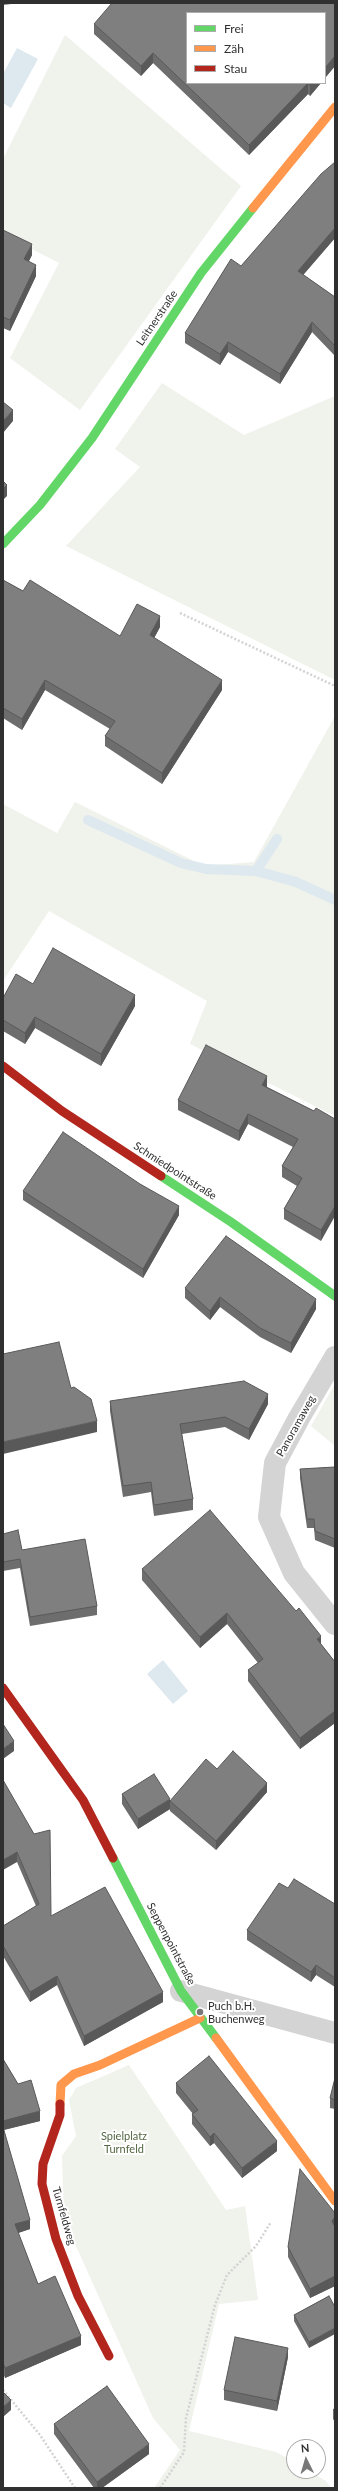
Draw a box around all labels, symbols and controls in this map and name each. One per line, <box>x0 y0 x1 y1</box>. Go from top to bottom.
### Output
legend <box>186 12 326 84</box>
text: Frei <box>224 21 244 36</box>
text: Zäh <box>224 41 244 56</box>
text: Stau <box>224 61 247 76</box>
street label: Leitnerstraße <box>134 288 180 348</box>
street label: Schmiedpointstraße <box>131 1139 219 1203</box>
street label: Panoramaweg <box>274 1393 318 1459</box>
street label: Seppenpointstraße <box>144 1901 198 1987</box>
place label: Puch b.H. Buchenweg <box>208 1999 265 2025</box>
marker: Puch b.H. Buchenweg <box>195 2007 205 2017</box>
park label: Spielplatz Turnfeld <box>101 2129 147 2155</box>
street label: Turnfeldweg <box>49 2185 79 2247</box>
north arrow <box>286 2439 326 2479</box>
text: N <box>300 2441 310 2454</box>

